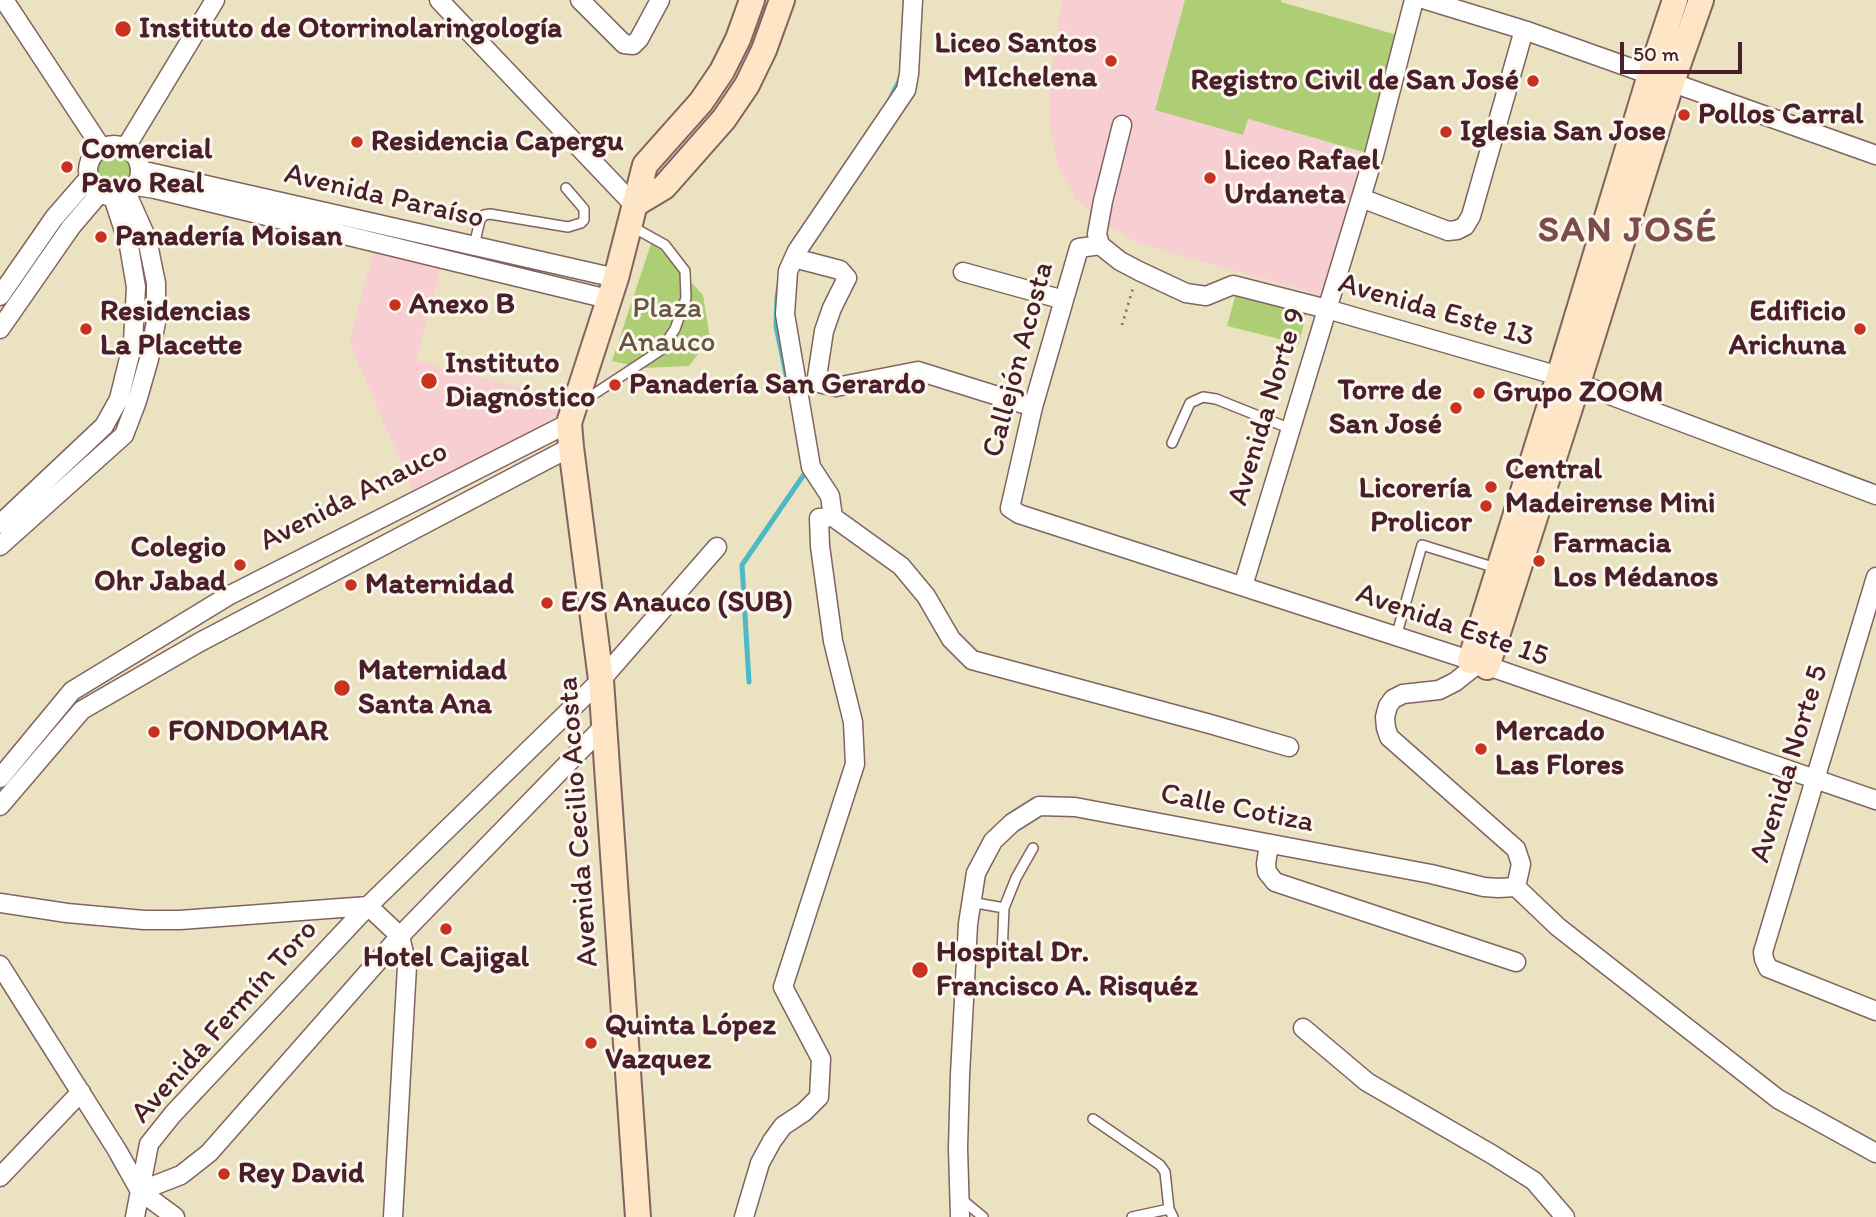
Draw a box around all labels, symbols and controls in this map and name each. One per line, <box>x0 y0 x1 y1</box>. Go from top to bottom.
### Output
place label: Instituto de Otorrinolaringología <box>139 11 562 47</box>
marker: Instituto de Otorrinolaringología <box>113 19 133 39</box>
place label: Liceo Santos MIchelena <box>934 26 1097 96</box>
scale bar <box>1624 28 1746 72</box>
text: 50 m <box>1633 41 1679 66</box>
marker: Liceo Santos MIchelena <box>1103 53 1119 69</box>
place label: Registro Civil de San José <box>1191 63 1519 99</box>
marker: Registro Civil de San José <box>1525 73 1541 89</box>
place label: Pollos Carral <box>1698 97 1863 133</box>
marker: Pollos Carral <box>1676 107 1692 123</box>
place label: Iglesia San Jose <box>1460 114 1666 150</box>
place label: Residencia Capergu <box>371 124 623 160</box>
marker: Iglesia San Jose <box>1438 124 1454 140</box>
place label: Comercial Pavo Real <box>81 132 212 202</box>
marker: Residencia Capergu <box>349 134 365 150</box>
place label: Liceo Rafael Urdaneta <box>1224 143 1380 214</box>
street label: Avenida Paraíso <box>281 157 487 237</box>
marker: Comercial Pavo Real <box>59 159 75 175</box>
marker: Liceo Rafael Urdaneta <box>1202 170 1218 186</box>
district label: SAN JOSÉ <box>1539 210 1717 254</box>
place label: Panadería Moisan <box>115 219 343 255</box>
marker: Panadería Moisan <box>93 229 109 245</box>
street label: Callejón Acosta <box>976 258 1062 462</box>
street label: Avenida Este 13 <box>1334 266 1538 356</box>
place label: Anexo B <box>409 287 515 323</box>
park label: Plaza Anauco <box>618 291 716 362</box>
place label: Residencias La Placette <box>100 294 251 364</box>
place label: Edificio Arichuna <box>1729 294 1846 364</box>
marker: Anexo B <box>387 297 403 313</box>
street label: Avenida Norte 9 <box>1221 304 1315 510</box>
marker: Residencias La Placette <box>78 321 94 337</box>
marker: Edificio Arichuna <box>1852 321 1868 337</box>
place label: Instituto Diagnóstico <box>445 346 595 416</box>
place label: Panadería San Gerardo <box>629 367 926 403</box>
marker: Instituto Diagnóstico <box>419 371 439 391</box>
place label: Torre de San José <box>1329 373 1442 444</box>
place label: Grupo ZOOM <box>1493 375 1664 411</box>
marker: Panadería San Gerardo <box>607 377 623 393</box>
marker: Grupo ZOOM <box>1471 385 1487 401</box>
marker: Torre de San José <box>1448 400 1464 416</box>
street label: Avenida Anauco <box>254 434 454 560</box>
place label: Central Madeirense Mini <box>1505 452 1716 522</box>
place label: Licorería Prolicor <box>1359 471 1472 542</box>
marker: Central Madeirense Mini <box>1483 479 1499 495</box>
marker: Licorería Prolicor <box>1478 498 1494 514</box>
place label: Farmacia Los Médanos <box>1553 526 1718 596</box>
place label: Colegio Ohr Jabad <box>94 530 226 600</box>
marker: Farmacia Los Médanos <box>1531 553 1547 569</box>
marker: Colegio Ohr Jabad <box>232 557 248 573</box>
place label: Maternidad <box>365 567 514 603</box>
street label: Avenida Este 15 <box>1351 576 1553 676</box>
marker: Maternidad <box>343 577 359 593</box>
place label: E/S Anauco (SUB) <box>561 585 793 621</box>
marker: E/S Anauco (SUB) <box>539 595 555 611</box>
place label: Maternidad Santa Ana <box>358 653 507 724</box>
street label: Avenida Norte 5 <box>1743 661 1837 867</box>
street label: Avenida Cecilio Acosta <box>551 676 607 968</box>
marker: Maternidad Santa Ana <box>332 678 352 698</box>
place label: FONDOMAR <box>168 714 328 750</box>
place label: Mercado Las Flores <box>1495 714 1624 784</box>
marker: FONDOMAR <box>146 724 162 740</box>
marker: Mercado Las Flores <box>1473 741 1489 757</box>
street label: Calle Cotiza <box>1157 776 1317 842</box>
street label: Avenida Fermín Toro <box>124 913 326 1131</box>
marker: Hotel Cajigal <box>438 921 454 937</box>
place label: Hospital Dr. Francisco A. Risquéz <box>936 935 1198 1006</box>
place label: Hotel Cajigal <box>363 940 529 976</box>
marker: Hospital Dr. Francisco A. Risquéz <box>910 960 930 980</box>
place label: Quinta López Vazquez <box>605 1008 776 1078</box>
marker: Quinta López Vazquez <box>583 1035 599 1051</box>
place label: Rey David <box>238 1156 364 1192</box>
marker: Rey David <box>216 1166 232 1182</box>

